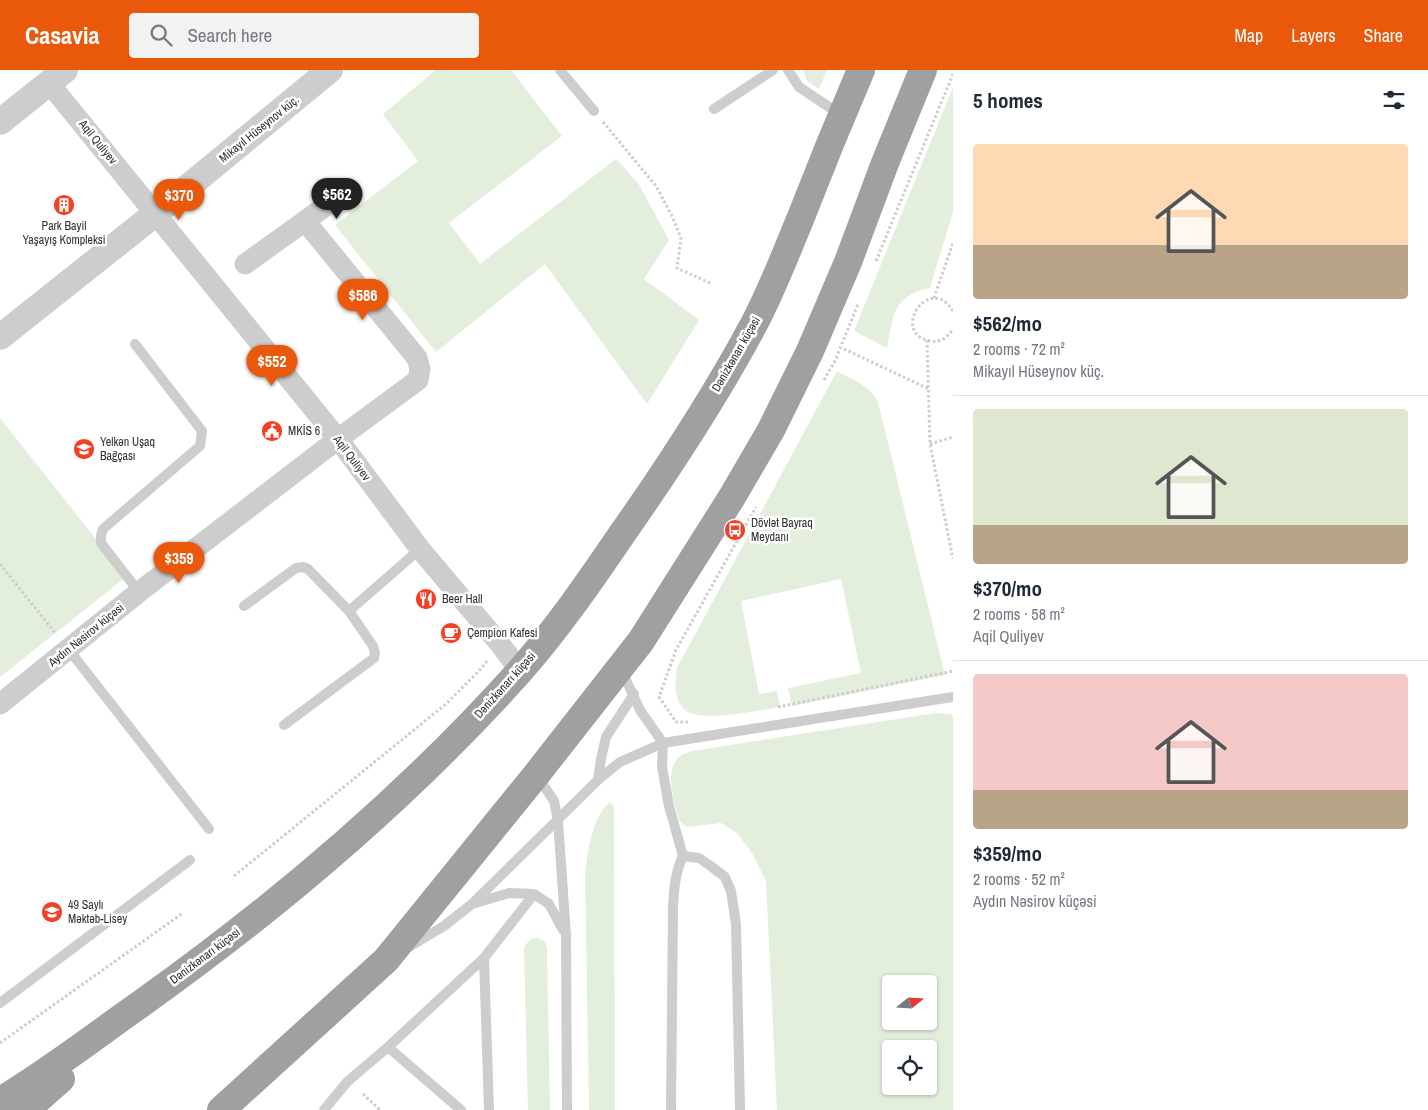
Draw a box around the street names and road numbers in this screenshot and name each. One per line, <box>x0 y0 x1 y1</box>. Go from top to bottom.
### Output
street label: Mikayıl Hüseynov küç. <box>216 92 302 166</box>
street label: Aqil Quliyev <box>74 116 121 168</box>
street label: Dənizkənarı küçəsi <box>708 314 764 394</box>
street label: Aqil Quliyev <box>329 431 374 484</box>
street label: Aydın Nəsirov küçəsi <box>44 600 127 671</box>
street label: Dənizkənarı küçəsi <box>471 648 539 722</box>
street label: Dənizkənarı küçəsi <box>167 924 243 988</box>

